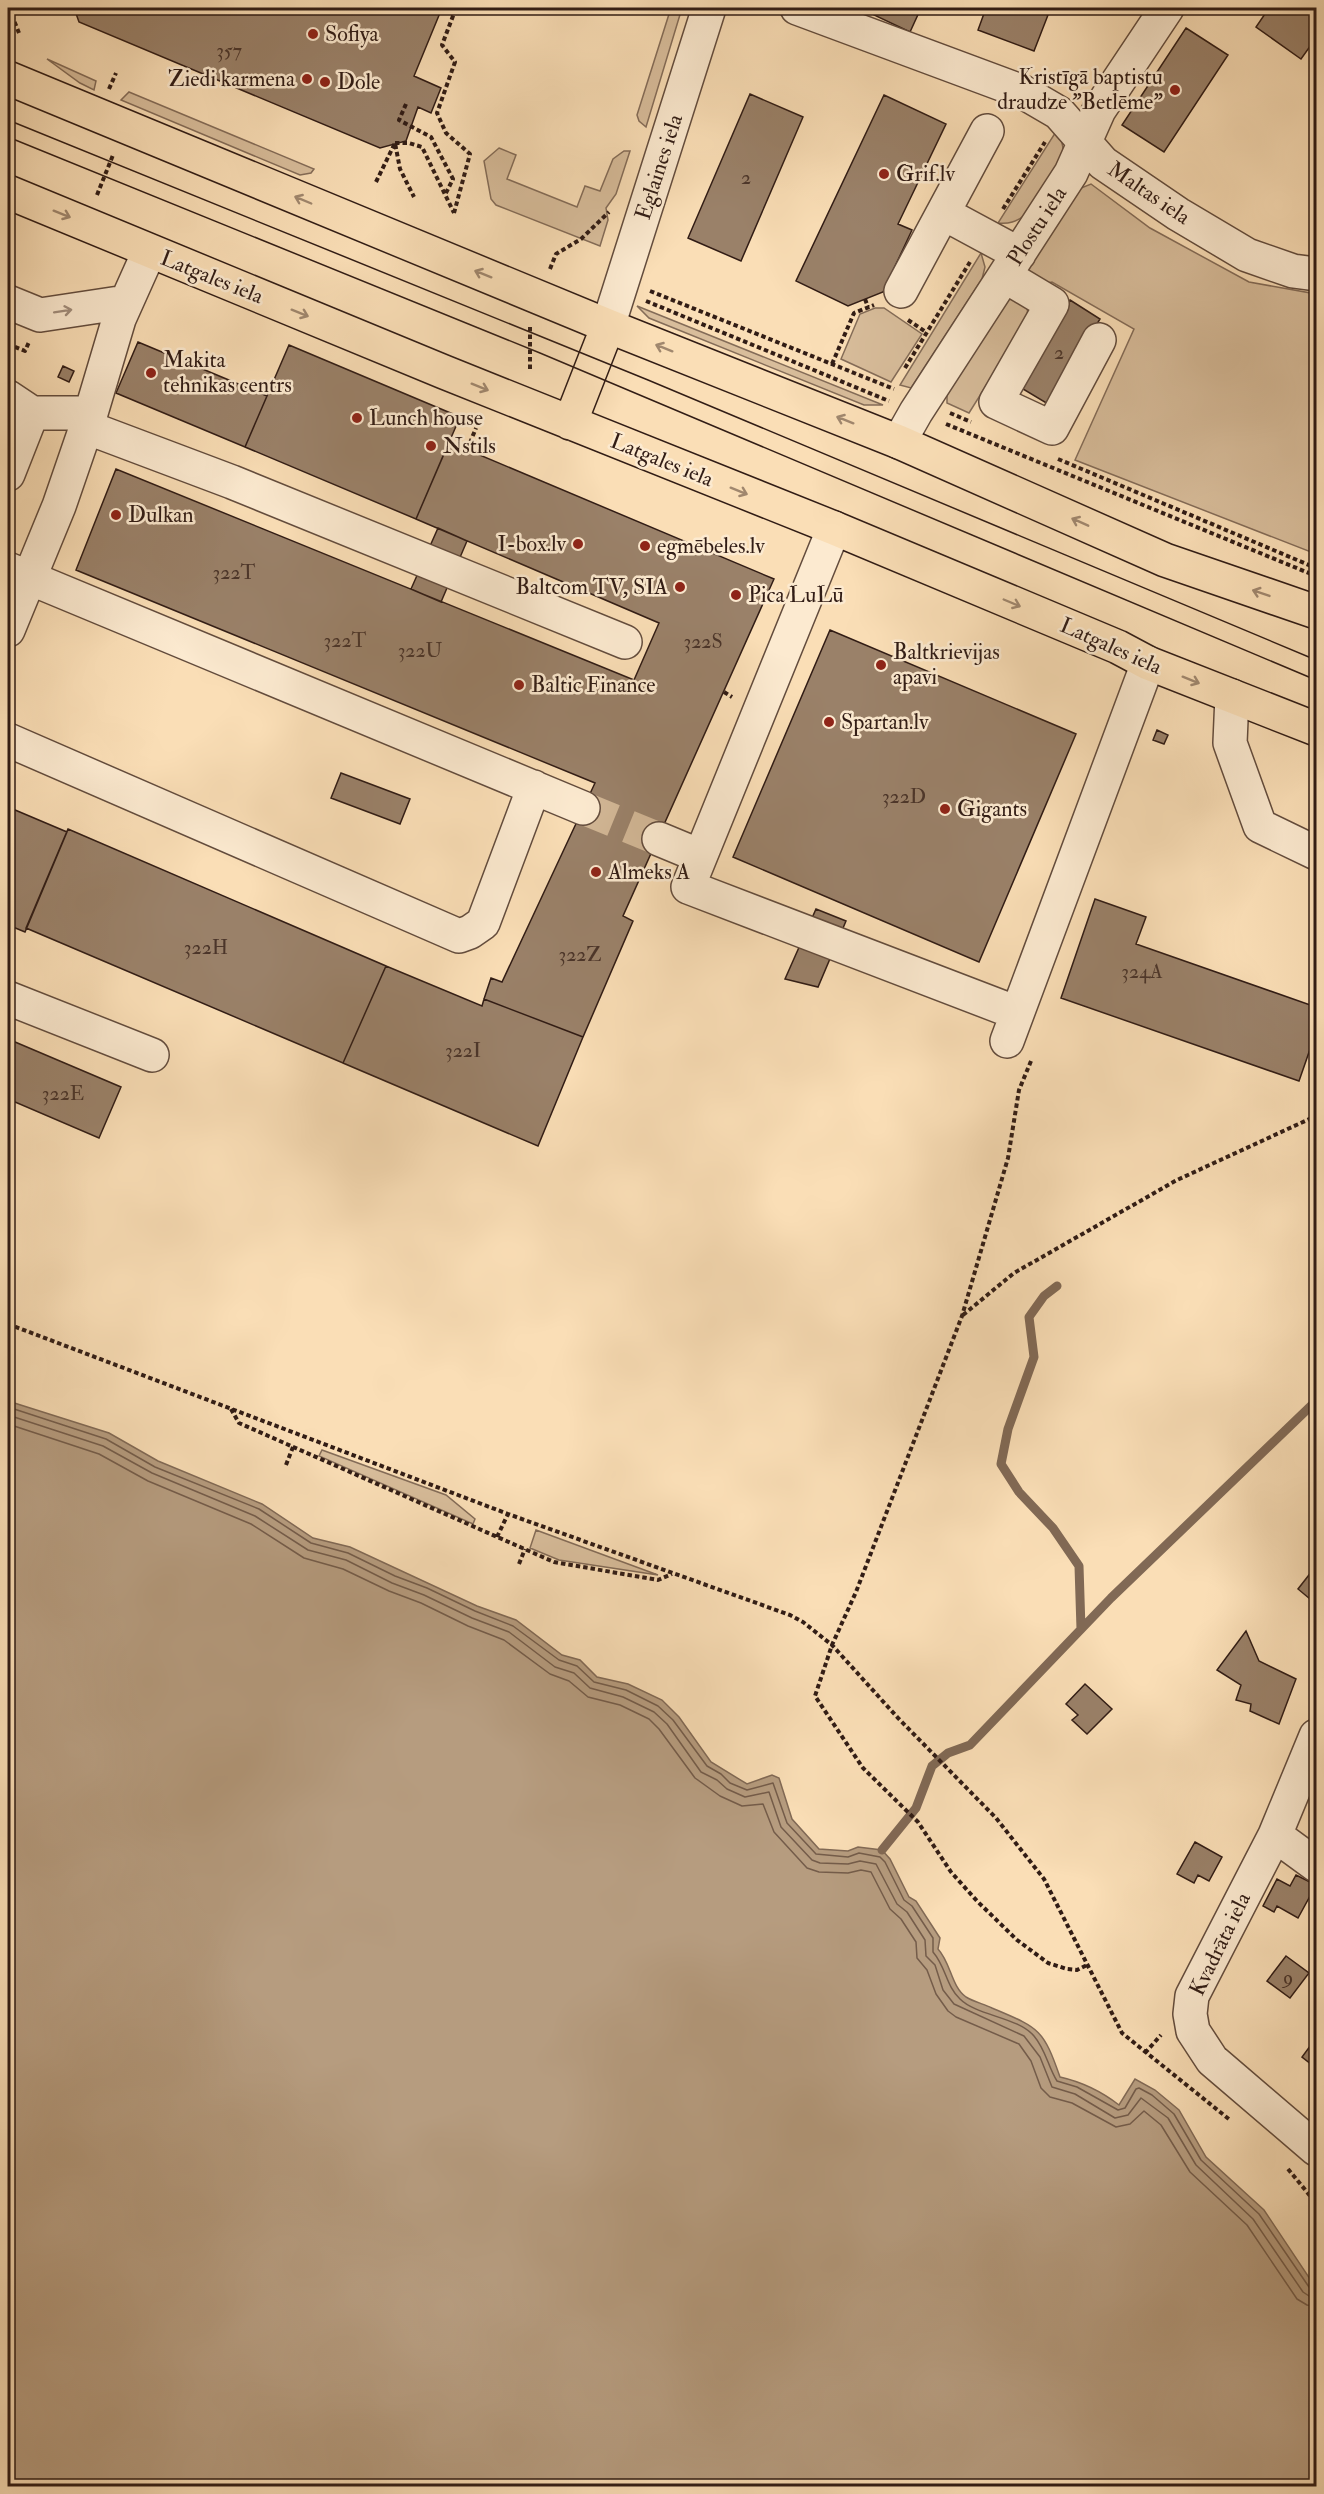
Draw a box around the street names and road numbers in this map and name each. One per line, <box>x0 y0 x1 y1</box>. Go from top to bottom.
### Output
street label: Eglaines iela <box>629 110 690 223</box>
street label: Maltas iela <box>1102 155 1196 231</box>
street label: Plostu iela <box>1001 180 1074 271</box>
street label: Latgales iela <box>156 244 268 311</box>
street label: Latgales iela <box>606 427 718 494</box>
street label: Latgales iela <box>1056 611 1167 681</box>
street label: Kvadrāta iela <box>1183 1887 1257 2000</box>

